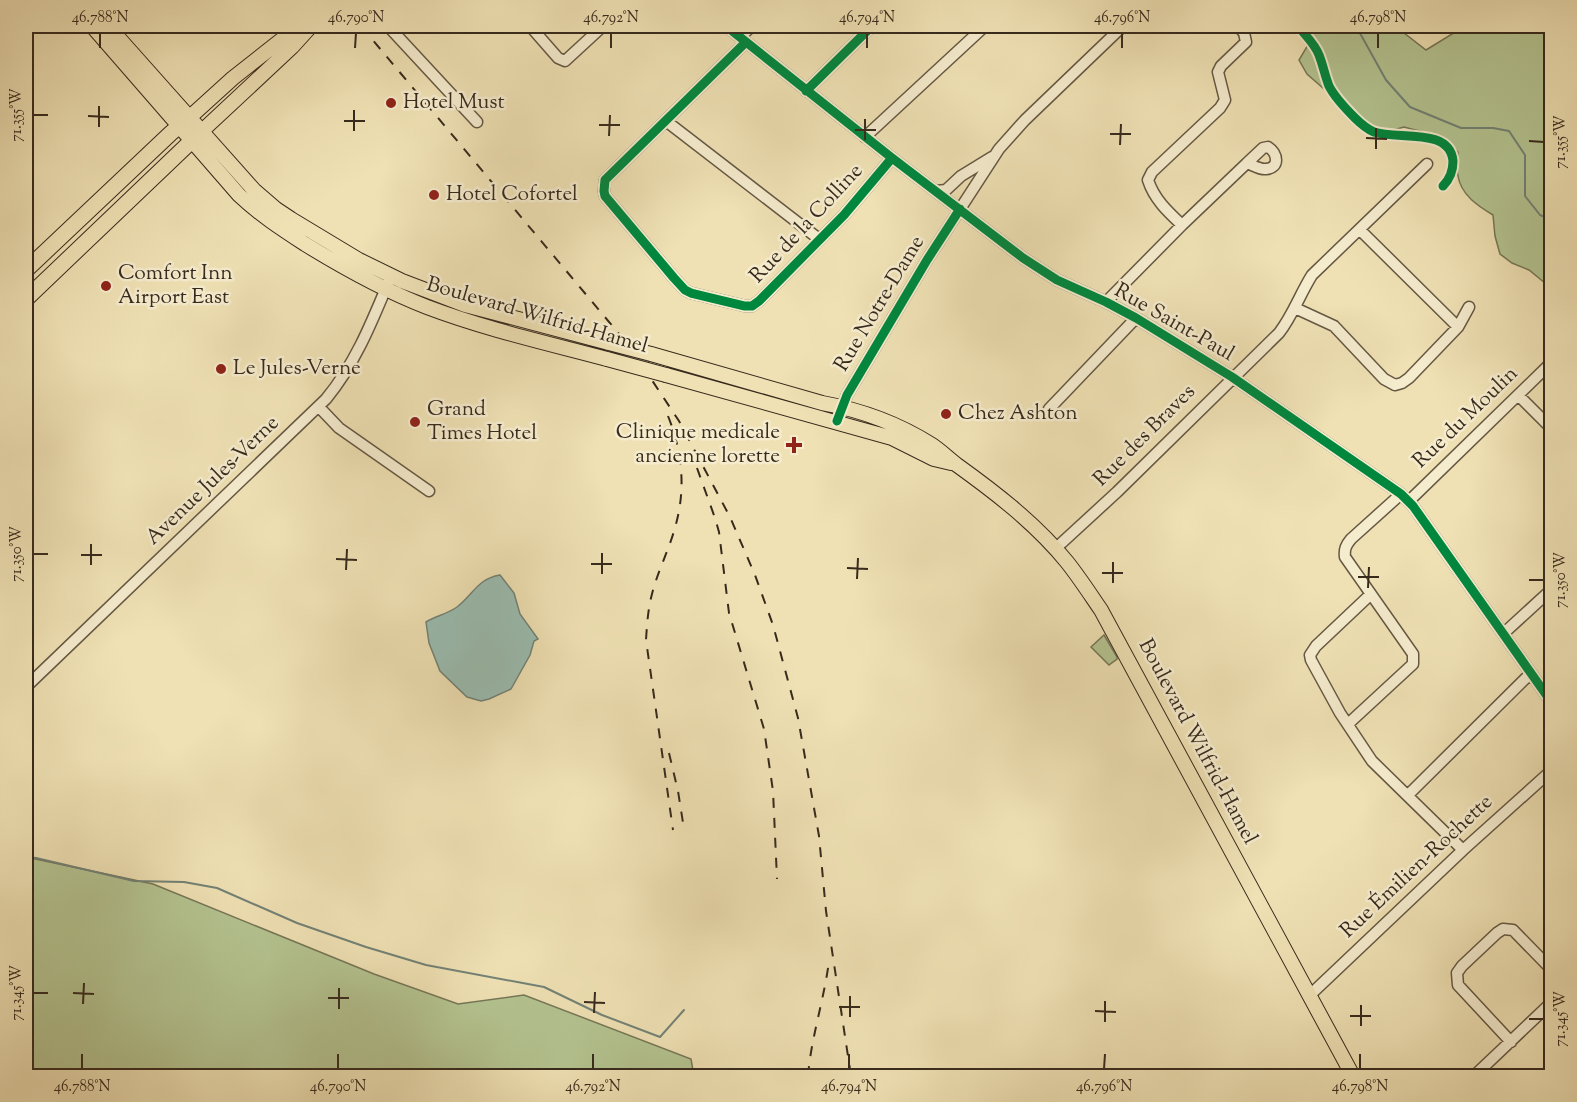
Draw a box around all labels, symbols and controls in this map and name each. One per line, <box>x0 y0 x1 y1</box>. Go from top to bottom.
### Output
text: 46.788°N <box>72 8 128 29</box>
text: 46.790°N <box>328 8 384 29</box>
text: 46.792°N <box>583 8 639 29</box>
text: 46.794°N <box>839 8 895 29</box>
text: 46.796°N <box>1094 8 1150 29</box>
text: 46.798°N <box>1350 8 1406 29</box>
text: 71.355°W <box>7 88 28 142</box>
place label: Hotel Must <box>403 88 505 118</box>
marker: Hotel Must <box>384 96 398 110</box>
text: 71.355°W <box>1551 115 1572 169</box>
street label: Rue de la Colline <box>743 157 871 291</box>
place label: Hotel Cofortel <box>446 180 578 210</box>
marker: Hotel Cofortel <box>427 188 441 202</box>
street label: Rue Notre-Dame <box>828 230 932 378</box>
place label: Comfort Inn Airport East <box>118 259 233 313</box>
street label: Boulevard Wilfrid-Hamel <box>423 270 651 362</box>
street label: Rue Saint-Paul <box>1108 276 1240 370</box>
marker: Comfort Inn Airport East <box>99 279 113 293</box>
place label: Le Jules-Verne <box>233 354 361 384</box>
street label: Rue du Moulin <box>1407 360 1525 476</box>
marker: Le Jules-Verne <box>214 362 228 376</box>
street label: Rue des Braves <box>1087 378 1203 494</box>
place label: Grand Times Hotel <box>427 395 537 449</box>
place label: Chez Ashton <box>958 399 1078 429</box>
marker: Chez Ashton <box>939 407 953 421</box>
street label: Avenue Jules-Verne <box>139 409 287 553</box>
marker: Grand Times Hotel <box>408 415 422 429</box>
place label: Clinique medicale ancienne lorette <box>616 418 780 472</box>
marker: Clinique medicale ancienne lorette <box>785 436 803 454</box>
text: 71.350°W <box>7 526 28 582</box>
text: 71.350°W <box>1551 552 1572 608</box>
street label: Boulevard Wilfrid-Hamel <box>1130 634 1264 850</box>
street label: Rue Émilien-Rochette <box>1334 788 1500 946</box>
text: 71.345°W <box>7 965 28 1021</box>
text: 71.345°W <box>1551 991 1572 1047</box>
text: 46.788°N <box>54 1077 110 1098</box>
text: 46.790°N <box>310 1077 366 1098</box>
text: 46.792°N <box>565 1077 621 1098</box>
text: 46.794°N <box>821 1077 877 1098</box>
text: 46.796°N <box>1076 1077 1132 1098</box>
text: 46.798°N <box>1332 1077 1388 1098</box>

